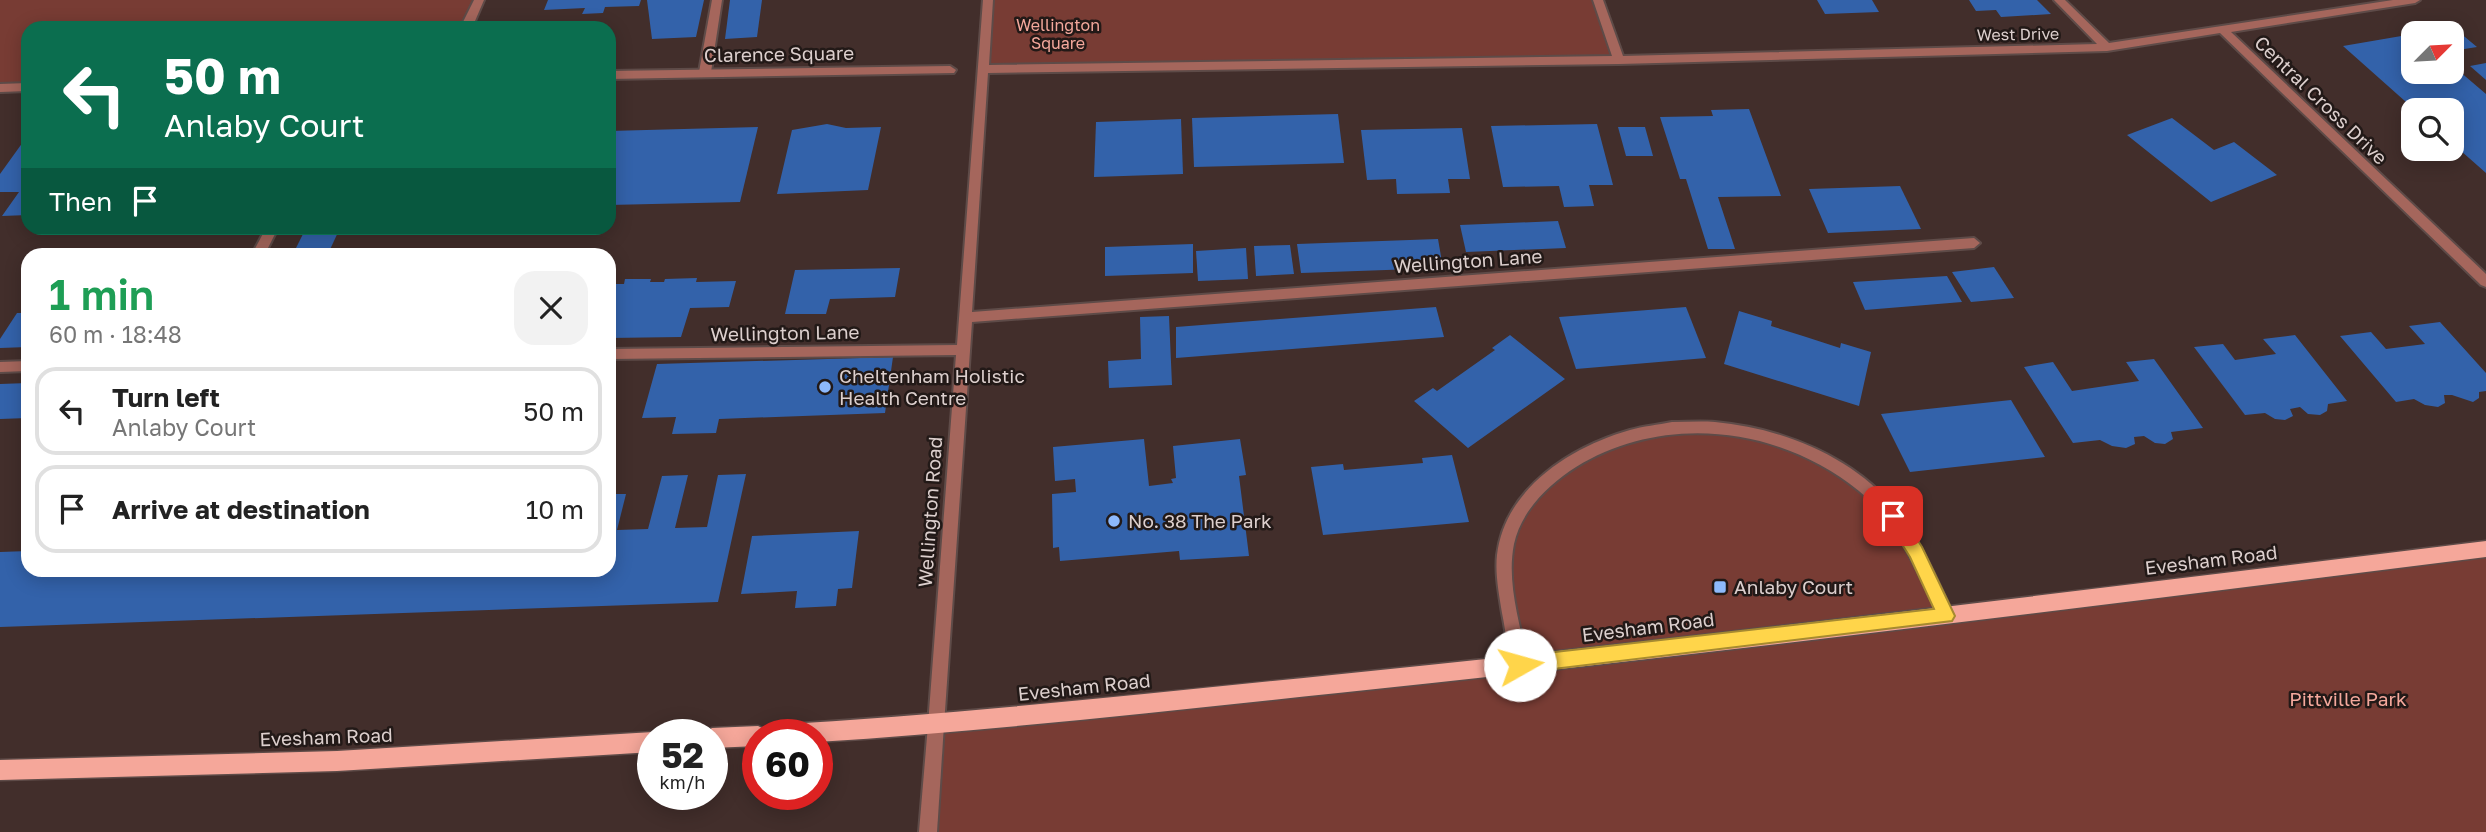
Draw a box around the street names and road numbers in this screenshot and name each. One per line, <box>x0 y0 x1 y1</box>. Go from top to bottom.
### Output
street label: West Drive <box>1977 23 2059 45</box>
street label: Central Cross Drive <box>2250 30 2392 169</box>
street label: Clarence Square <box>704 41 854 66</box>
street label: Wellington Lane <box>1393 244 1543 277</box>
street label: Wellington Lane <box>710 320 860 345</box>
street label: Wellington Road <box>913 436 946 588</box>
street label: Evesham Road <box>2143 540 2278 579</box>
street label: Evesham Road <box>1580 607 1715 646</box>
street label: Evesham Road <box>1016 668 1151 705</box>
street label: Evesham Road <box>259 723 393 750</box>

